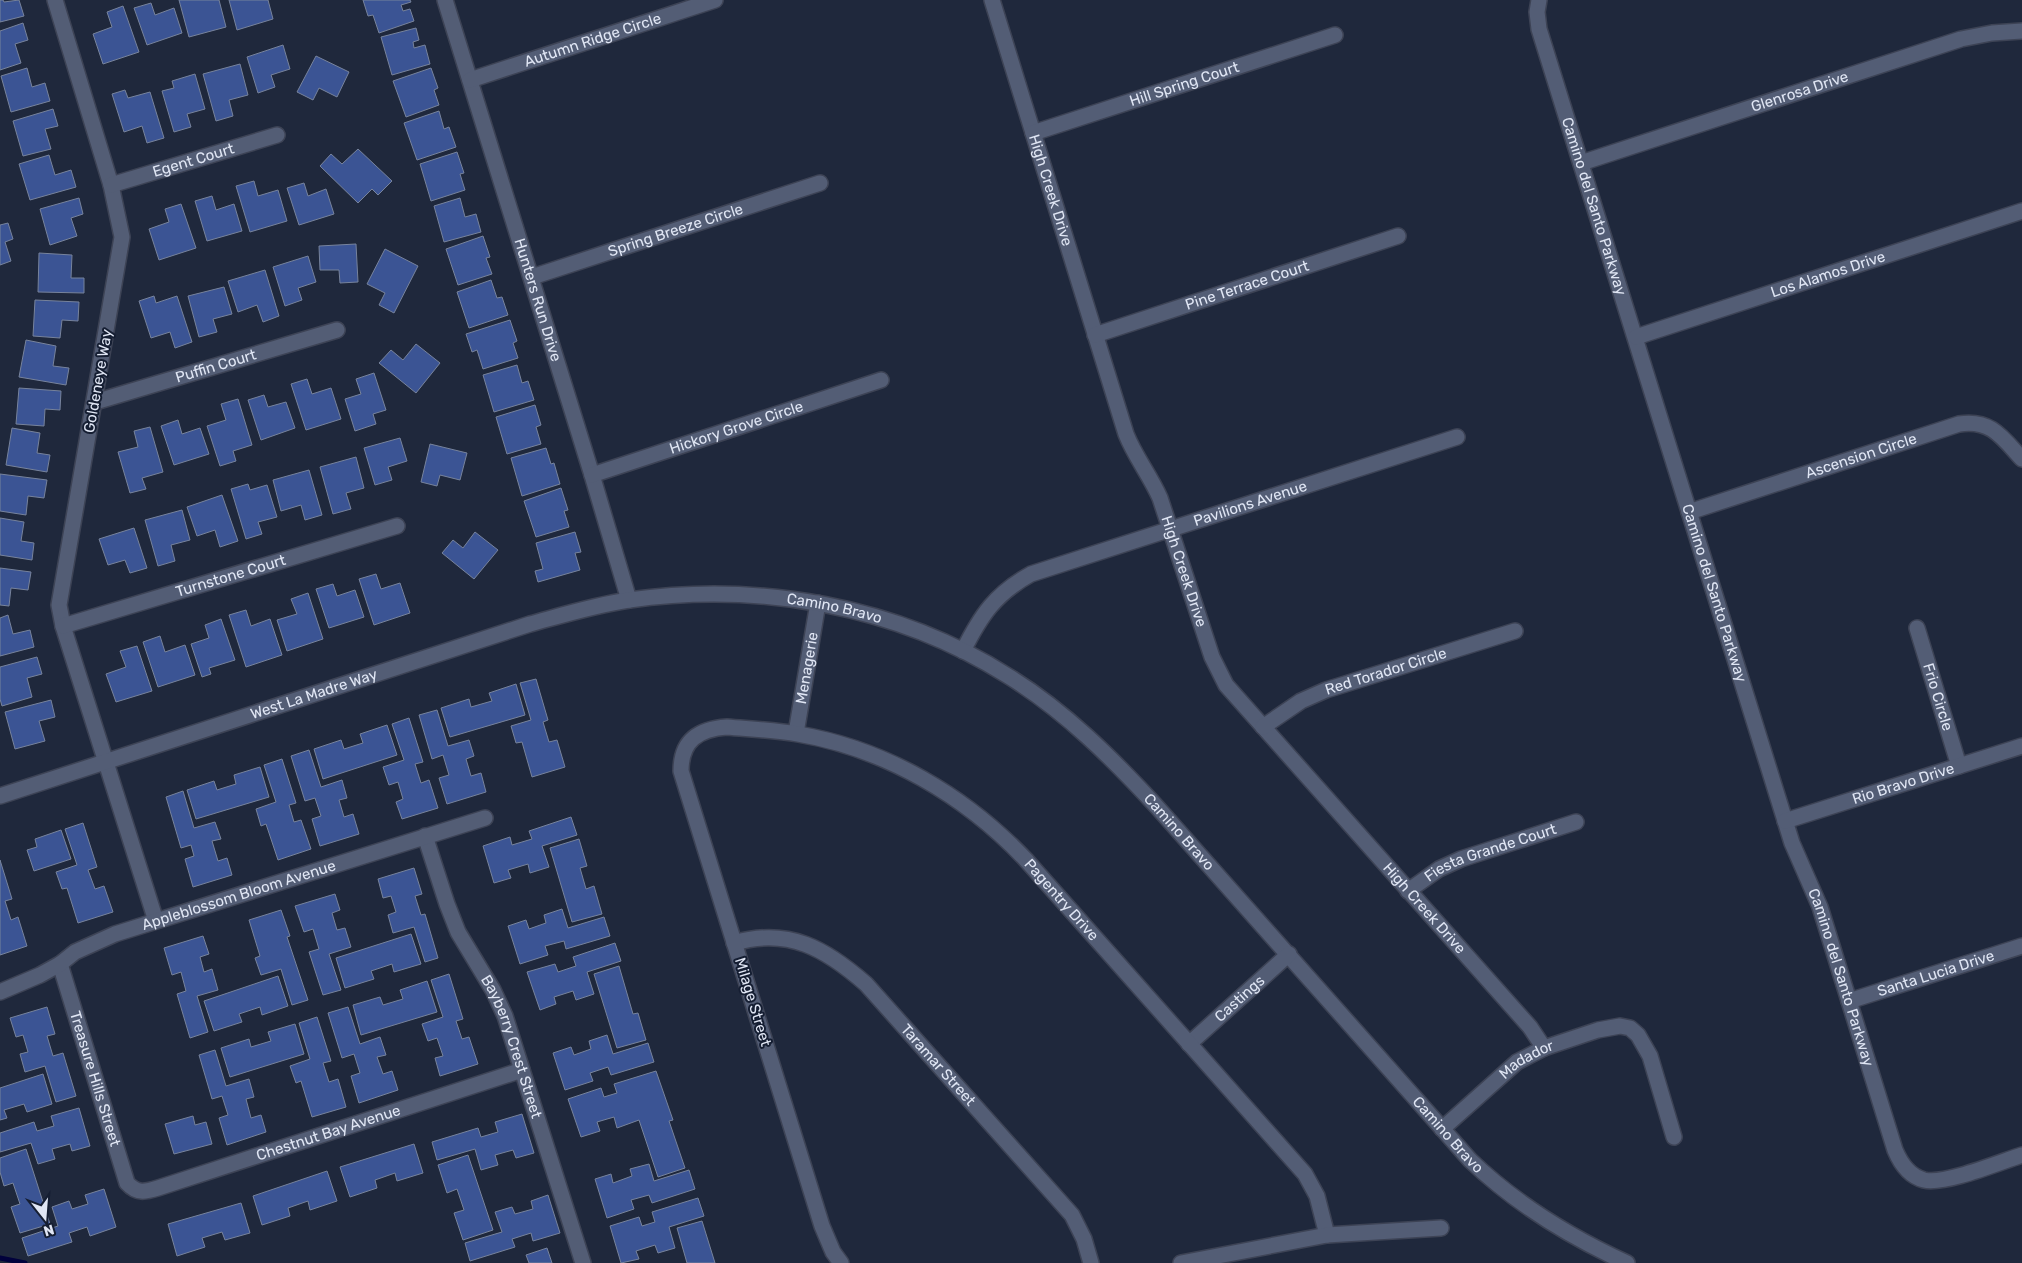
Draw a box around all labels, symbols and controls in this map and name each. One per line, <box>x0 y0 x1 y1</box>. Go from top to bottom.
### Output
street label: Autumn Ridge Circle <box>522 9 663 71</box>
street label: Hill Spring Court <box>1127 58 1241 110</box>
street label: Glenrosa Drive <box>1749 67 1851 116</box>
street label: Camino del Santo Parkway <box>1558 115 1630 298</box>
street label: High Creek Drive <box>1025 132 1076 248</box>
street label: Egent Court <box>150 139 236 181</box>
street label: Spring Breeze Circle <box>606 200 745 261</box>
street label: Hunters Run Drive <box>510 236 565 364</box>
street label: Los Alamos Drive <box>1769 247 1888 301</box>
street label: Pine Terrace Court <box>1183 257 1311 314</box>
street label: Goldeneye Way <box>80 328 116 434</box>
street label: Puffin Court <box>173 345 258 387</box>
street label: Hickory Grove Circle <box>667 397 806 458</box>
street label: Ascension Circle <box>1803 429 1919 482</box>
street label: Pavilions Avenue <box>1191 477 1309 530</box>
street label: Camino del Santo Parkway <box>1678 502 1750 684</box>
street label: High Creek Drive <box>1157 514 1211 629</box>
street label: Turnstone Court <box>174 551 288 601</box>
street label: Camino Bravo <box>786 590 884 627</box>
street label: Menagerie <box>792 631 822 705</box>
street label: Red Torador Circle <box>1323 644 1449 699</box>
street label: Frio Circle <box>1919 661 1957 733</box>
street label: West La Madre Way <box>248 665 380 723</box>
street label: Rio Bravo Drive <box>1850 759 1956 808</box>
street label: Camino Bravo <box>1140 790 1218 874</box>
street label: Fiesta Grande Court <box>1421 820 1559 886</box>
street label: Pagentry Drive <box>1020 855 1103 944</box>
street label: Appleblossom Bloom Avenue <box>139 856 338 934</box>
street label: High Creek Drive <box>1379 859 1470 958</box>
street label: Camino del Santo Parkway <box>1804 886 1878 1068</box>
street label: Santa Lucia Drive <box>1875 946 1996 1000</box>
street label: Milage Street <box>731 955 775 1049</box>
street label: Castings <box>1211 971 1269 1026</box>
street label: Bayberry Crest Street <box>477 972 546 1121</box>
street label: Treasure Hills Street <box>66 1009 124 1149</box>
street label: Taramar Street <box>897 1020 979 1110</box>
street label: Madador <box>1495 1036 1556 1083</box>
street label: Camino Bravo <box>1409 1093 1487 1177</box>
street label: Chestnut Bay Avenue <box>254 1101 403 1165</box>
north arrow <box>20 1193 70 1243</box>
text: N <box>41 1220 56 1240</box>

